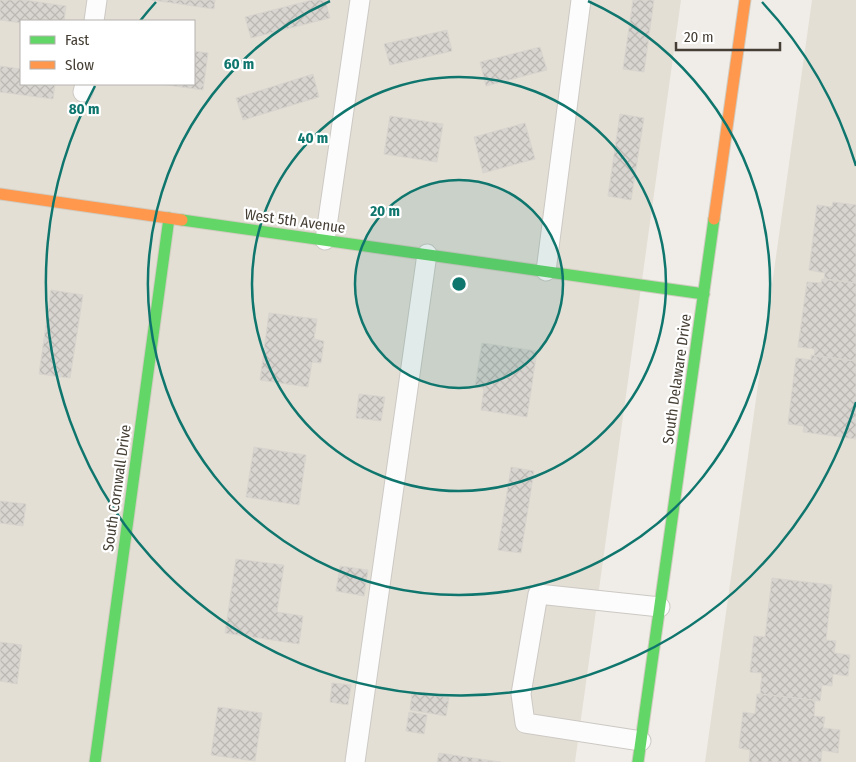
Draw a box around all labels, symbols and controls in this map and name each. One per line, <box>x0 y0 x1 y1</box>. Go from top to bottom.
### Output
legend <box>20 20 195 85</box>
scale bar <box>676 20 780 52</box>
text: 20 m <box>684 28 714 46</box>
text: Fast <box>65 31 89 49</box>
text: 60 m <box>224 55 254 73</box>
text: Slow <box>65 56 94 74</box>
text: 80 m <box>69 100 99 118</box>
text: 40 m <box>298 129 328 147</box>
text: 20 m <box>369 202 400 220</box>
street label: West 5th Avenue <box>243 205 347 237</box>
centre of rings <box>450 275 468 293</box>
street label: South Delaware Drive <box>659 313 695 445</box>
street label: South Cornwall Drive <box>99 423 135 553</box>

